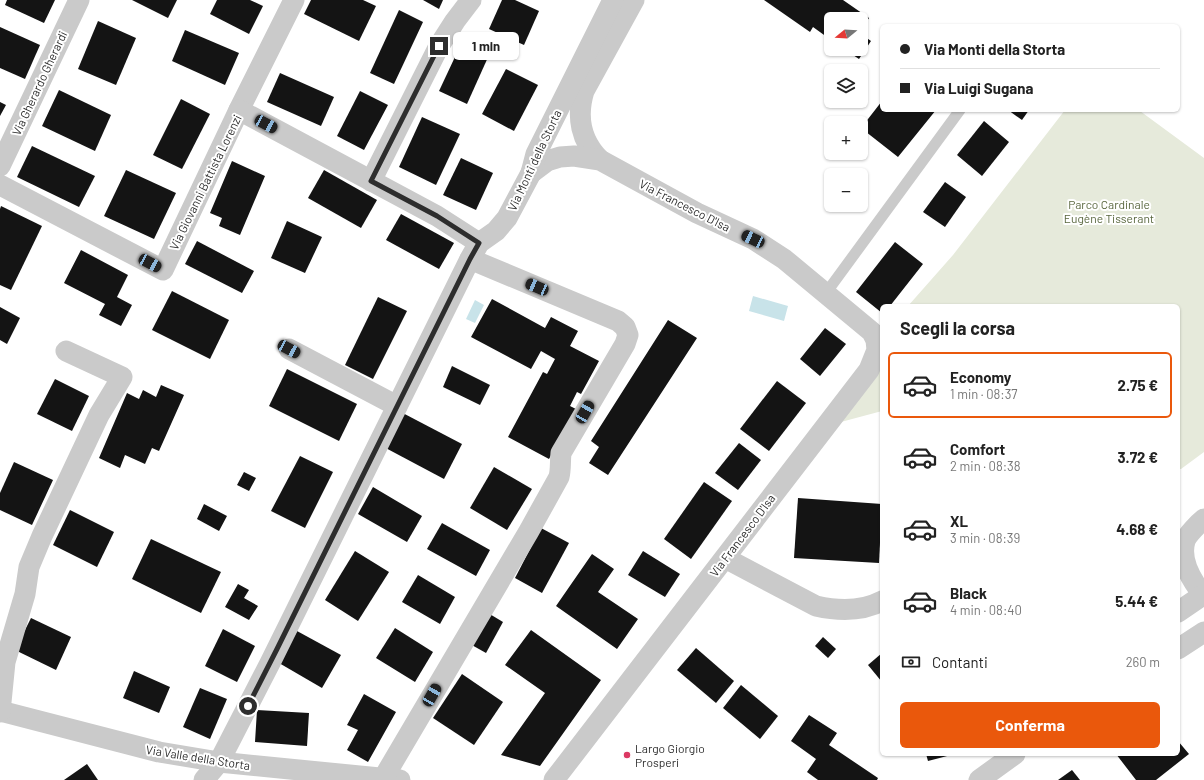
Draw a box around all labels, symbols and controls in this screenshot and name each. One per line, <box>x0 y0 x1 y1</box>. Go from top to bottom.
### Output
north arrow <box>824 12 868 56</box>
map controls <box>824 12 868 212</box>
street label: Via Gherardo Gherardi <box>9 29 69 137</box>
callout: 1 min <box>453 32 519 60</box>
route end <box>430 37 448 55</box>
text: 1 min <box>472 38 500 54</box>
text: Via Monti della Storta <box>924 40 1065 58</box>
button: layers <box>824 64 868 108</box>
text: Via Luigi Sugana <box>924 79 1033 97</box>
street label: Via Monti della Storta <box>504 107 564 213</box>
street label: Via Giovanni Battista Lorenzi <box>166 112 244 252</box>
car <box>253 113 279 135</box>
button: + <box>824 116 868 160</box>
button: − <box>824 168 868 212</box>
street label: Via Francesco D'Isa <box>637 176 733 234</box>
park label: Parco Cardinale Eugène Tisserant <box>1064 197 1154 225</box>
car <box>740 228 766 250</box>
car <box>137 252 163 274</box>
car <box>524 277 550 297</box>
text: Scegli la corsa <box>900 317 1015 339</box>
car <box>276 338 302 360</box>
icon: car <box>902 367 938 403</box>
text: Economy <box>950 368 1011 386</box>
text: 2.75 € <box>1118 376 1158 394</box>
text: 1 min · 08:37 <box>950 386 1018 402</box>
car <box>574 399 596 425</box>
icon: car <box>902 439 938 475</box>
text: Comfort <box>950 440 1005 458</box>
text: 3.72 € <box>1117 448 1158 466</box>
text: 2 min · 08:38 <box>950 458 1021 474</box>
street label: Via Francesco D'Isa <box>706 491 778 579</box>
icon: car <box>902 511 938 547</box>
text: XL <box>950 512 968 530</box>
text: 4.68 € <box>1116 520 1158 538</box>
text: 3 min · 08:39 <box>950 530 1020 546</box>
icon: car <box>902 583 938 619</box>
text: Black <box>950 584 987 602</box>
text: 5.44 € <box>1115 592 1158 610</box>
text: 4 min · 08:40 <box>950 602 1022 618</box>
icon: cash <box>900 651 922 673</box>
text: Contanti <box>932 653 988 671</box>
text: 260 m <box>1126 654 1160 670</box>
car <box>421 682 443 708</box>
route start <box>239 697 257 715</box>
button: Conferma <box>900 702 1160 748</box>
place label: Largo Giorgio Prosperi <box>635 741 705 769</box>
street label: Via Valle della Storta <box>145 742 251 772</box>
marker: Largo Giorgio Prosperi <box>622 750 632 760</box>

